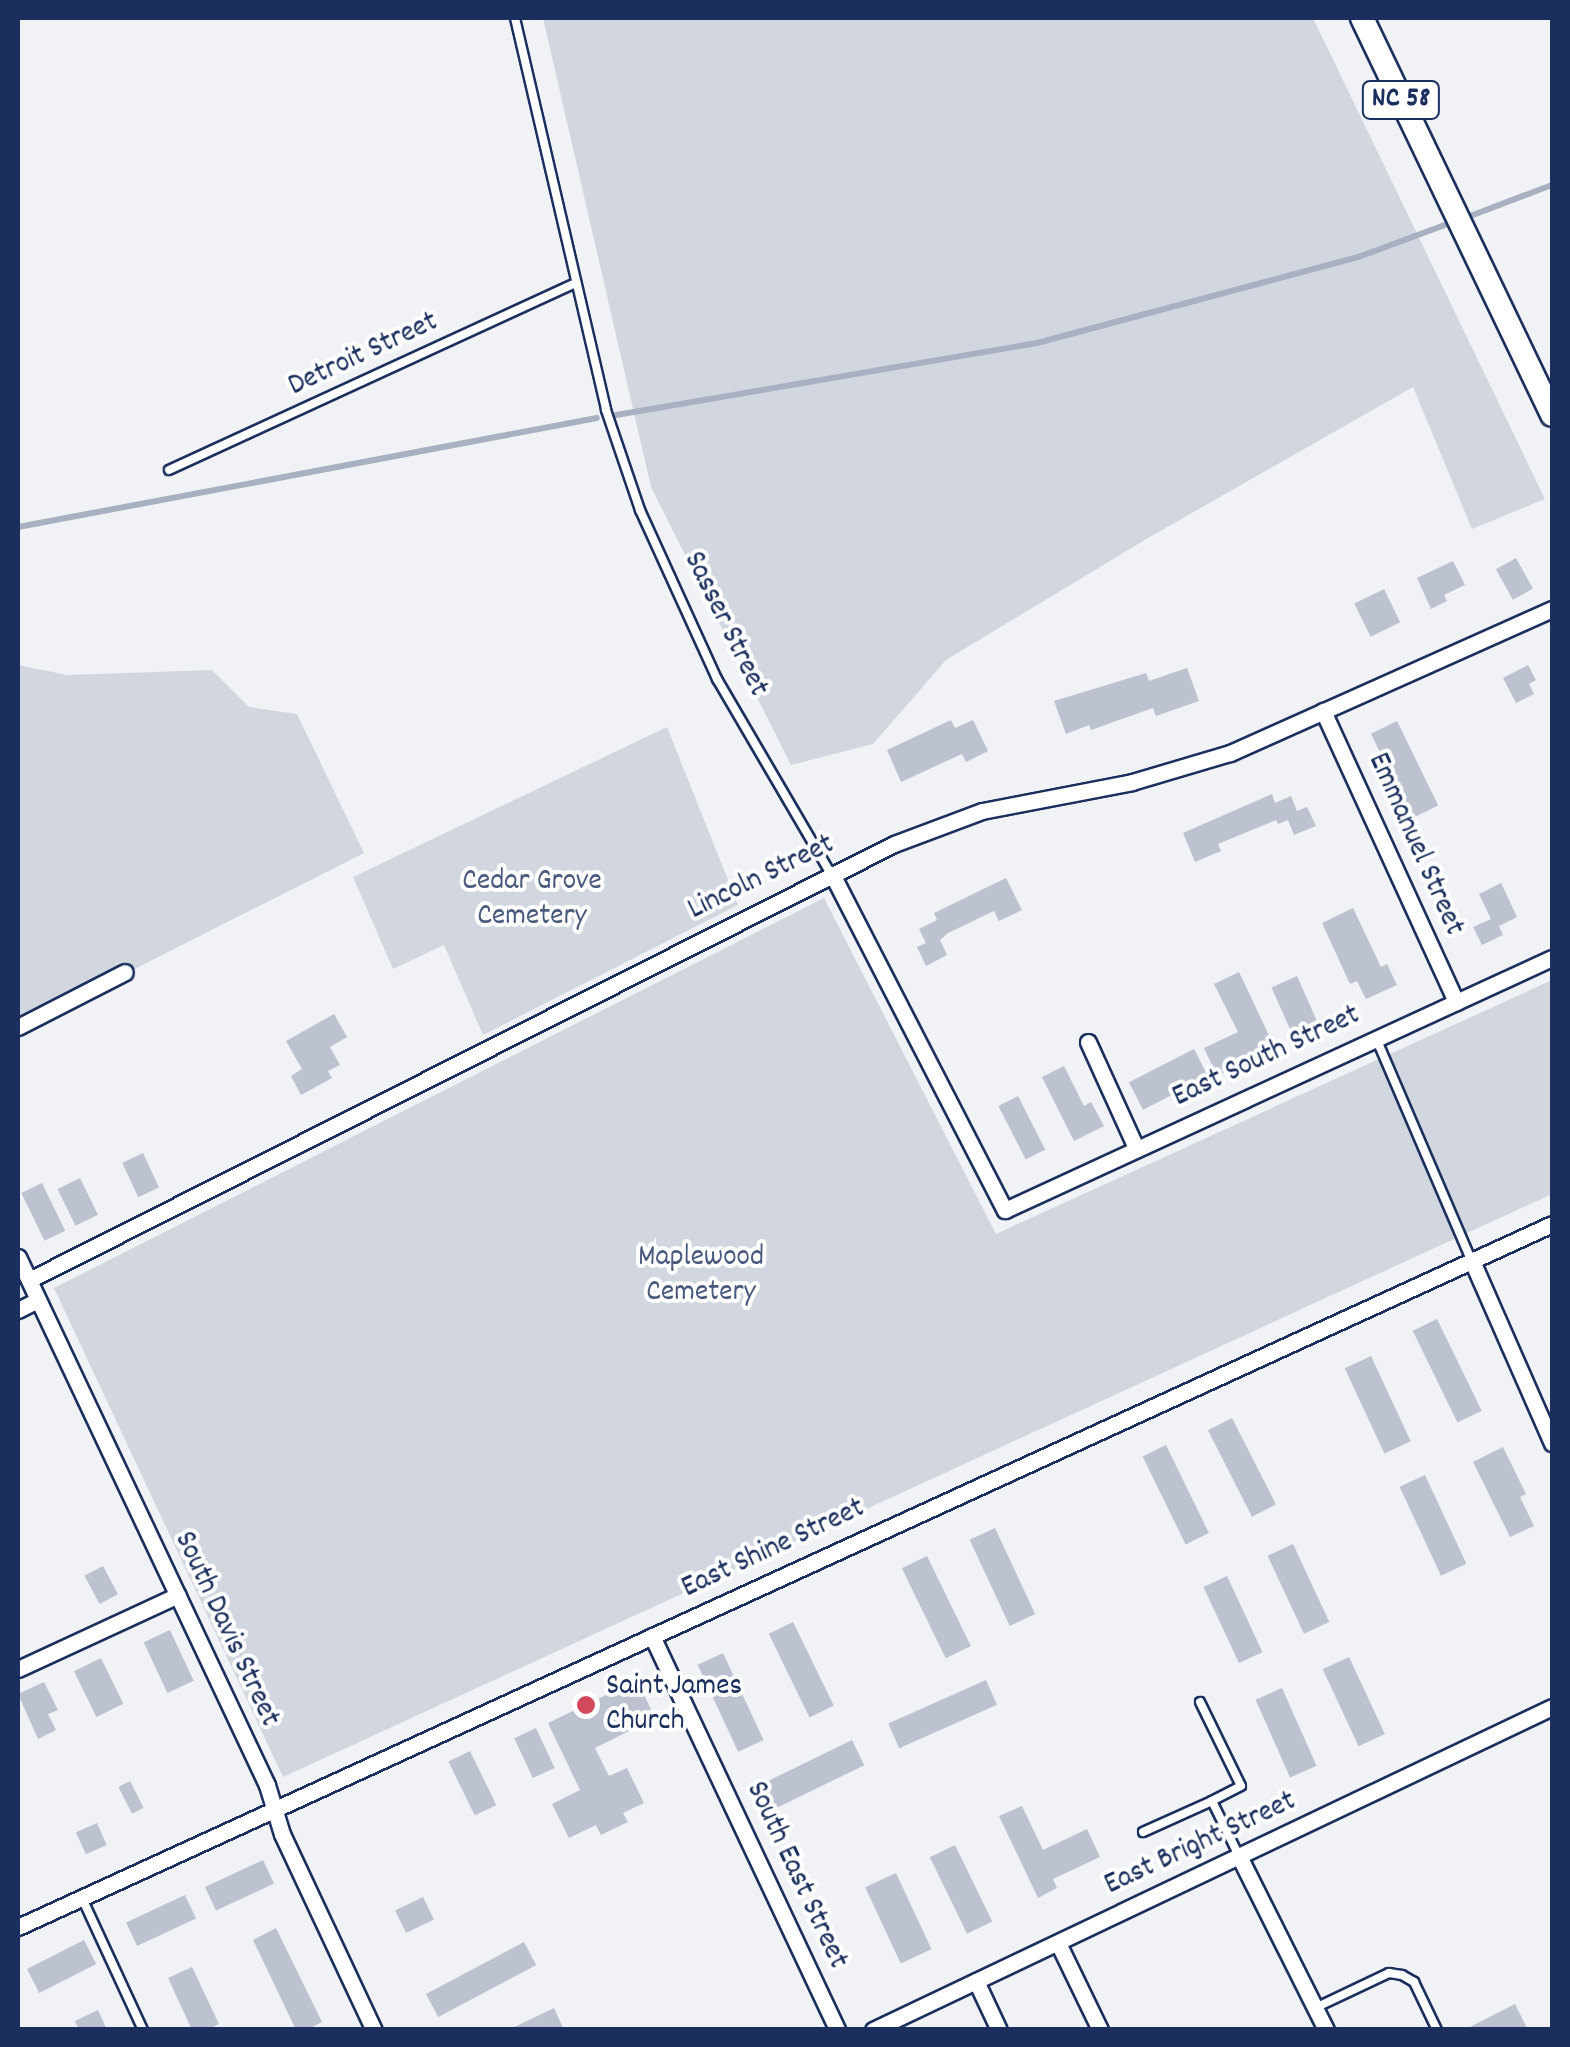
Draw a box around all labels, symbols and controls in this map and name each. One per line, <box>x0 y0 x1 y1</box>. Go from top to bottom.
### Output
road number: NC 58 <box>1361 77 1441 123</box>
street label: Detroit Street <box>284 306 444 406</box>
street label: Sasser Street <box>673 547 775 703</box>
street label: Emmanuel Street <box>1358 748 1470 942</box>
street label: Lincoln Street <box>683 828 841 930</box>
park label: Cedar Grove Cemetery <box>462 865 602 936</box>
street label: East South Street <box>1168 999 1366 1117</box>
park label: Maplewood Cemetery <box>638 1241 764 1312</box>
street label: East Shine Street <box>677 1492 871 1608</box>
street label: South Davis Street <box>164 1527 286 1733</box>
place label: Saint James Church <box>606 1670 742 1740</box>
marker: Saint James Church <box>575 1694 597 1716</box>
street label: South East Street <box>736 1777 854 1975</box>
street label: East Bright Street <box>1100 1785 1302 1905</box>

